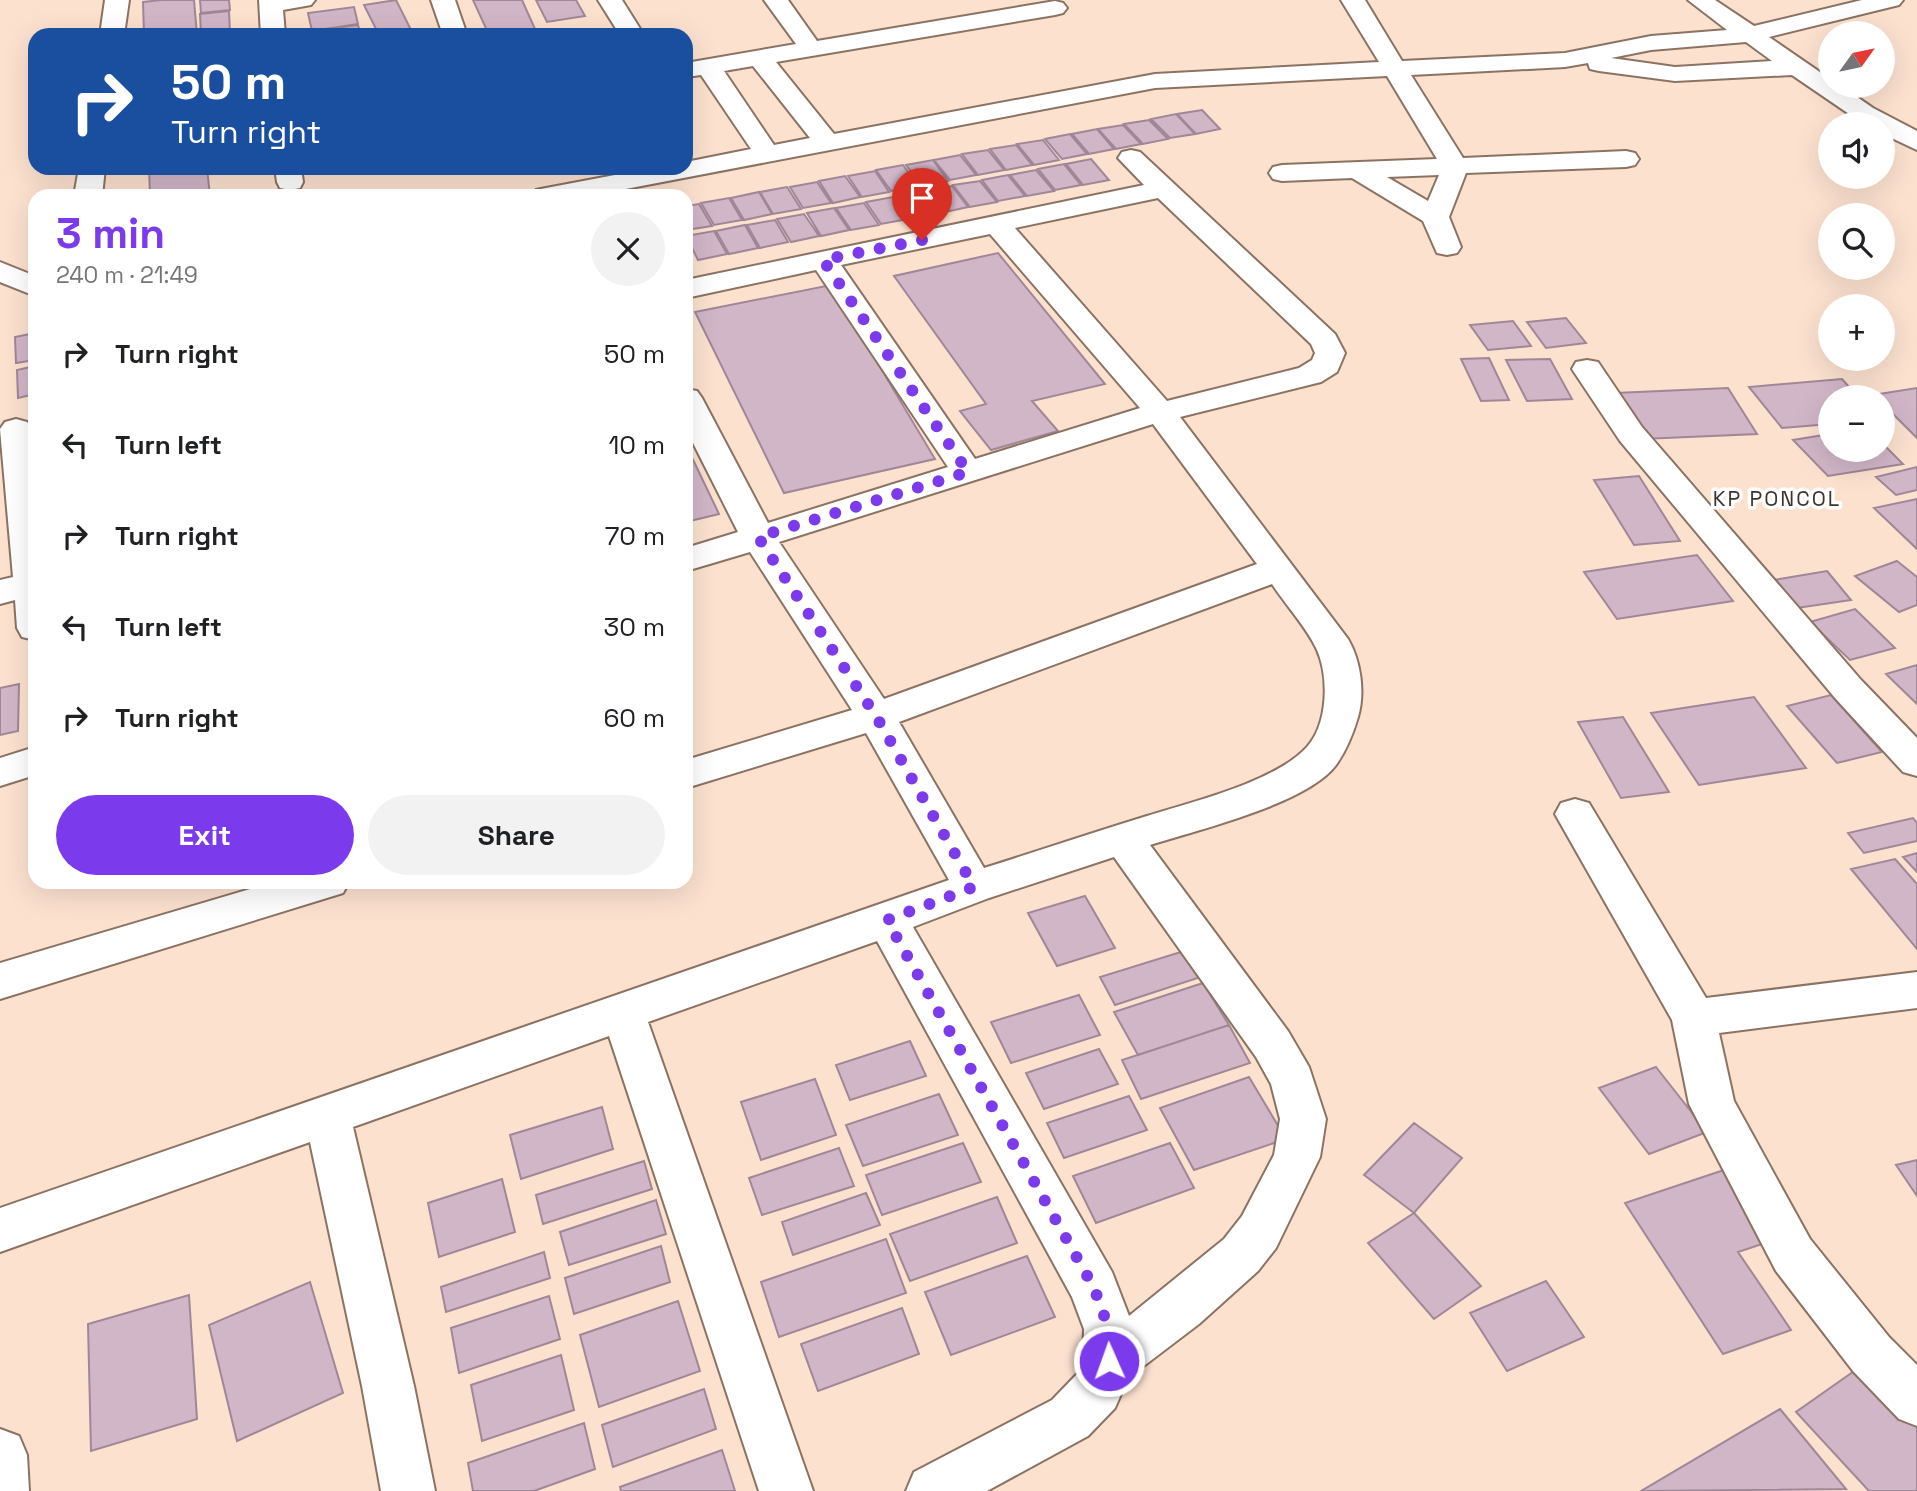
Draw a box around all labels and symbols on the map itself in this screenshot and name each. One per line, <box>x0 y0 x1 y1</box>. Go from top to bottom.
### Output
north arrow <box>1818 21 1895 98</box>
pin <box>892 168 952 240</box>
district label: KP PONCOL <box>1713 485 1841 512</box>
position arrow <box>1072 1324 1146 1398</box>

